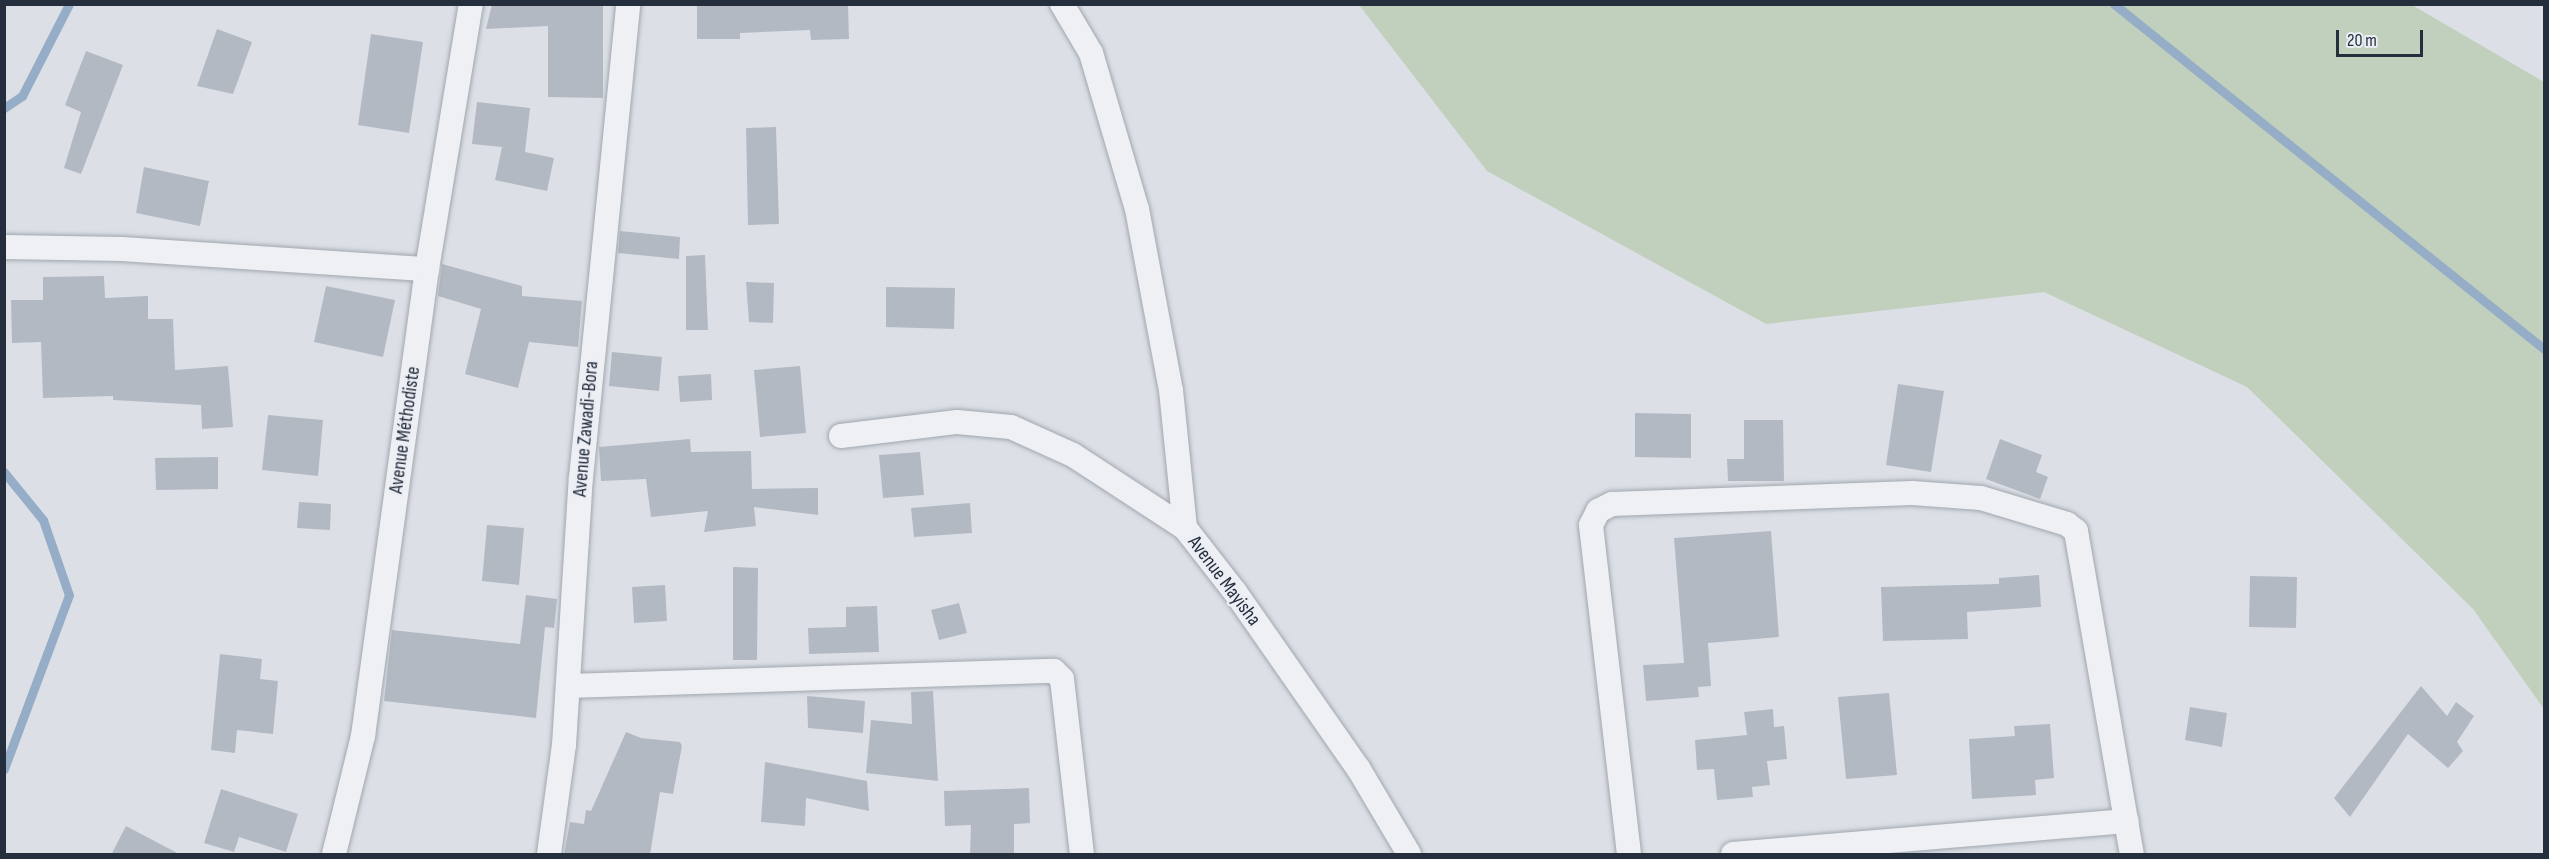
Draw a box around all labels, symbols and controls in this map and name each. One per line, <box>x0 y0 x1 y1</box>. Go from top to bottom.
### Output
scale bar <box>2339 18 2426 56</box>
text: 20 m <box>2347 30 2377 51</box>
street label: Avenue Zawadi-Bora <box>568 360 604 498</box>
street label: Avenue Méthodiste <box>384 365 426 495</box>
street label: Avenue Mayisha <box>1182 531 1266 631</box>

